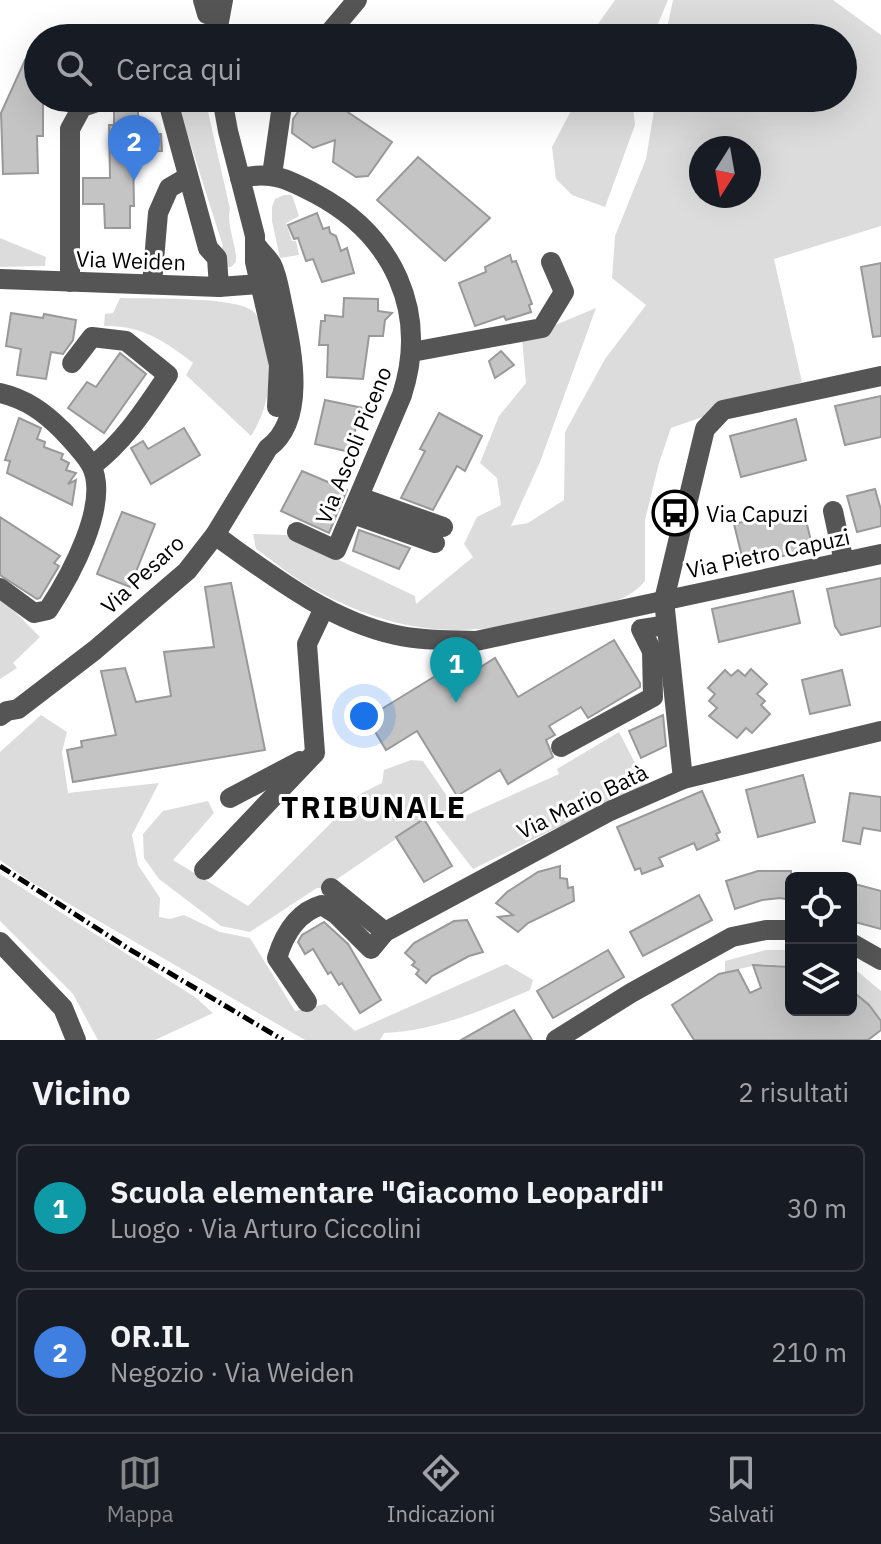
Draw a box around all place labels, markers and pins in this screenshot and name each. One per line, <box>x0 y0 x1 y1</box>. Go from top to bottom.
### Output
pin: 2 <box>108 115 160 181</box>
bus stop icon: Via Capuzi <box>651 489 699 537</box>
place label: Via Capuzi <box>706 499 808 528</box>
pin: 1 <box>430 637 482 703</box>

